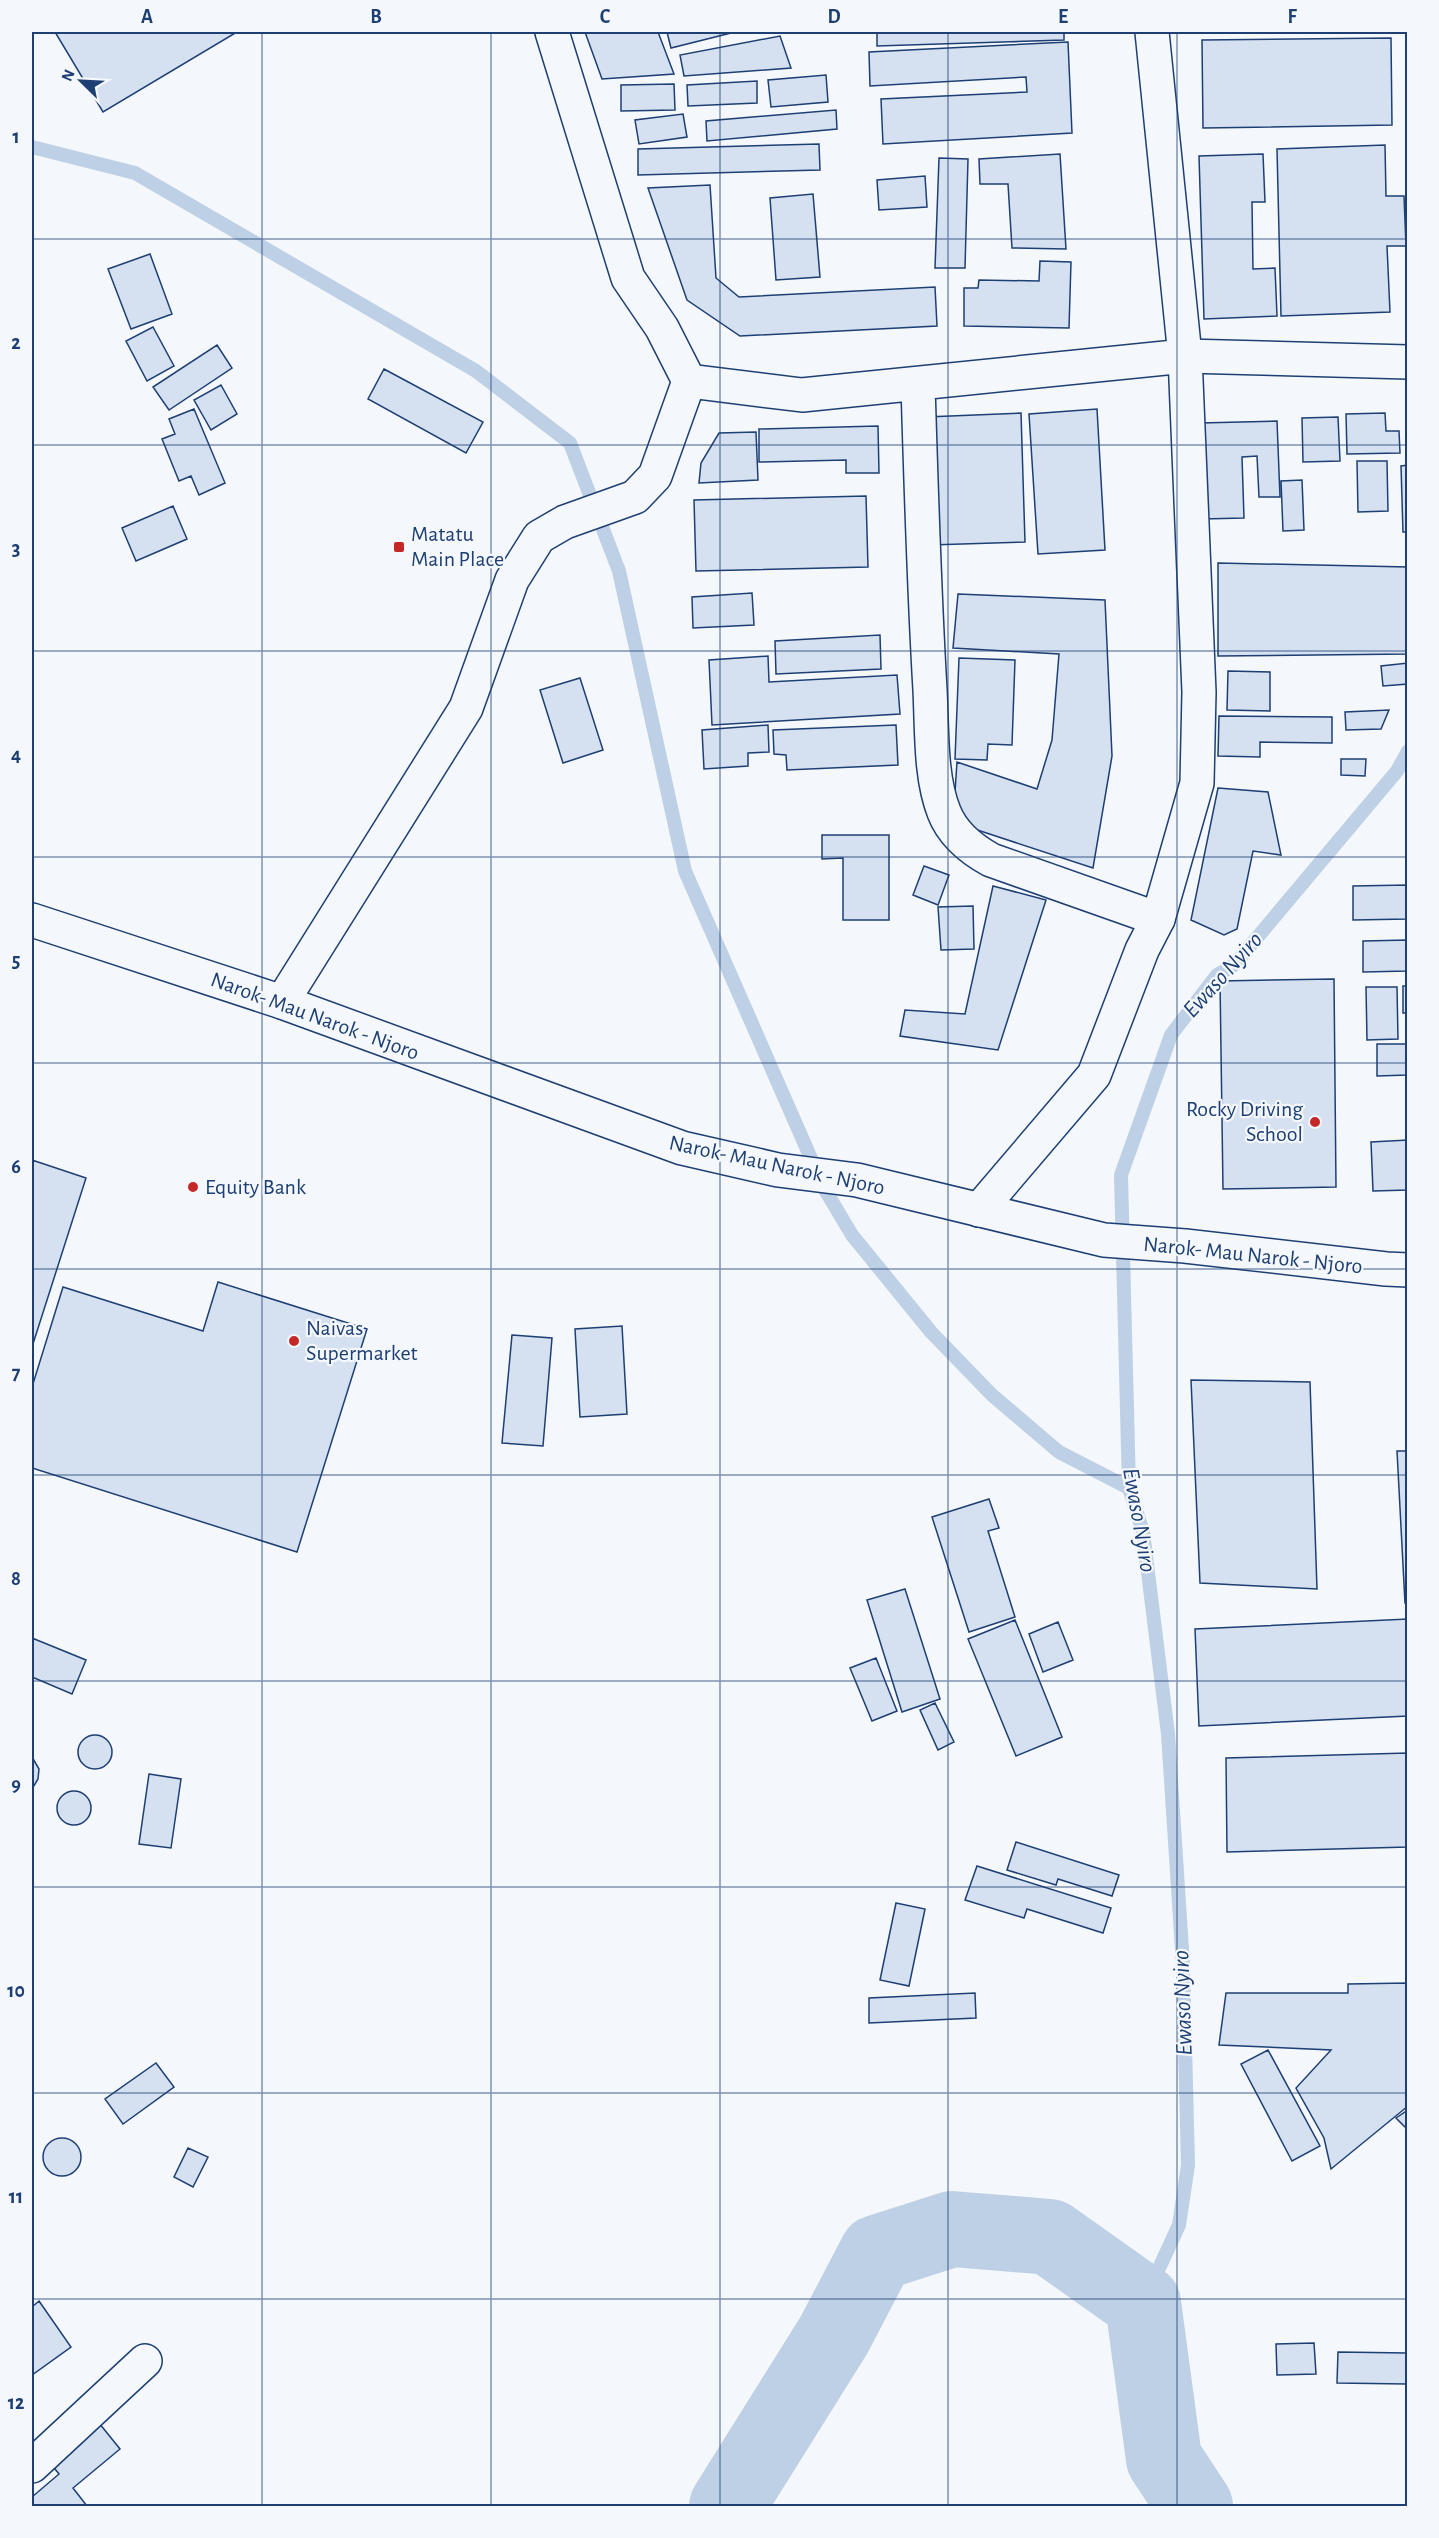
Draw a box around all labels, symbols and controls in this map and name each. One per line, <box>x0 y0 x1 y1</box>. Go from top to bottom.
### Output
text: A <box>141 7 153 27</box>
text: B <box>370 7 382 27</box>
text: C <box>600 7 611 27</box>
text: D <box>827 7 841 27</box>
text: E <box>1058 7 1068 27</box>
text: F <box>1287 7 1297 27</box>
north arrow <box>51 51 111 111</box>
text: N <box>59 67 78 84</box>
text: 1 <box>12 127 20 147</box>
text: 2 <box>11 333 21 353</box>
place label: Matatu Main Place <box>411 523 504 570</box>
text: 3 <box>12 539 20 559</box>
marker: Matatu Main Place <box>392 540 406 554</box>
text: 4 <box>11 745 21 765</box>
water label: Ewaso Nyiro <box>1179 928 1267 1022</box>
text: 5 <box>12 951 20 971</box>
street label: Narok- Mau Narok - Njoro <box>208 968 422 1064</box>
place label: Rocky Driving School <box>1186 1098 1303 1145</box>
marker: Rocky Driving School <box>1308 1115 1322 1129</box>
street label: Narok- Mau Narok - Njoro <box>667 1131 887 1199</box>
text: 6 <box>11 1157 21 1177</box>
place label: Equity Bank <box>205 1176 306 1198</box>
marker: Equity Bank <box>186 1180 200 1194</box>
street label: Narok- Mau Narok - Njoro <box>1142 1233 1364 1277</box>
place label: Naivas Supermarket <box>306 1317 418 1364</box>
marker: Naivas Supermarket <box>287 1334 301 1348</box>
text: 7 <box>12 1363 21 1383</box>
water label: Ewaso Nyiro <box>1118 1466 1160 1574</box>
text: 8 <box>11 1569 21 1589</box>
text: 9 <box>11 1775 21 1795</box>
water label: Ewaso Nyiro <box>1169 1950 1197 2056</box>
text: 10 <box>7 1981 25 2001</box>
text: 11 <box>9 2187 23 2207</box>
text: 12 <box>8 2393 24 2413</box>

